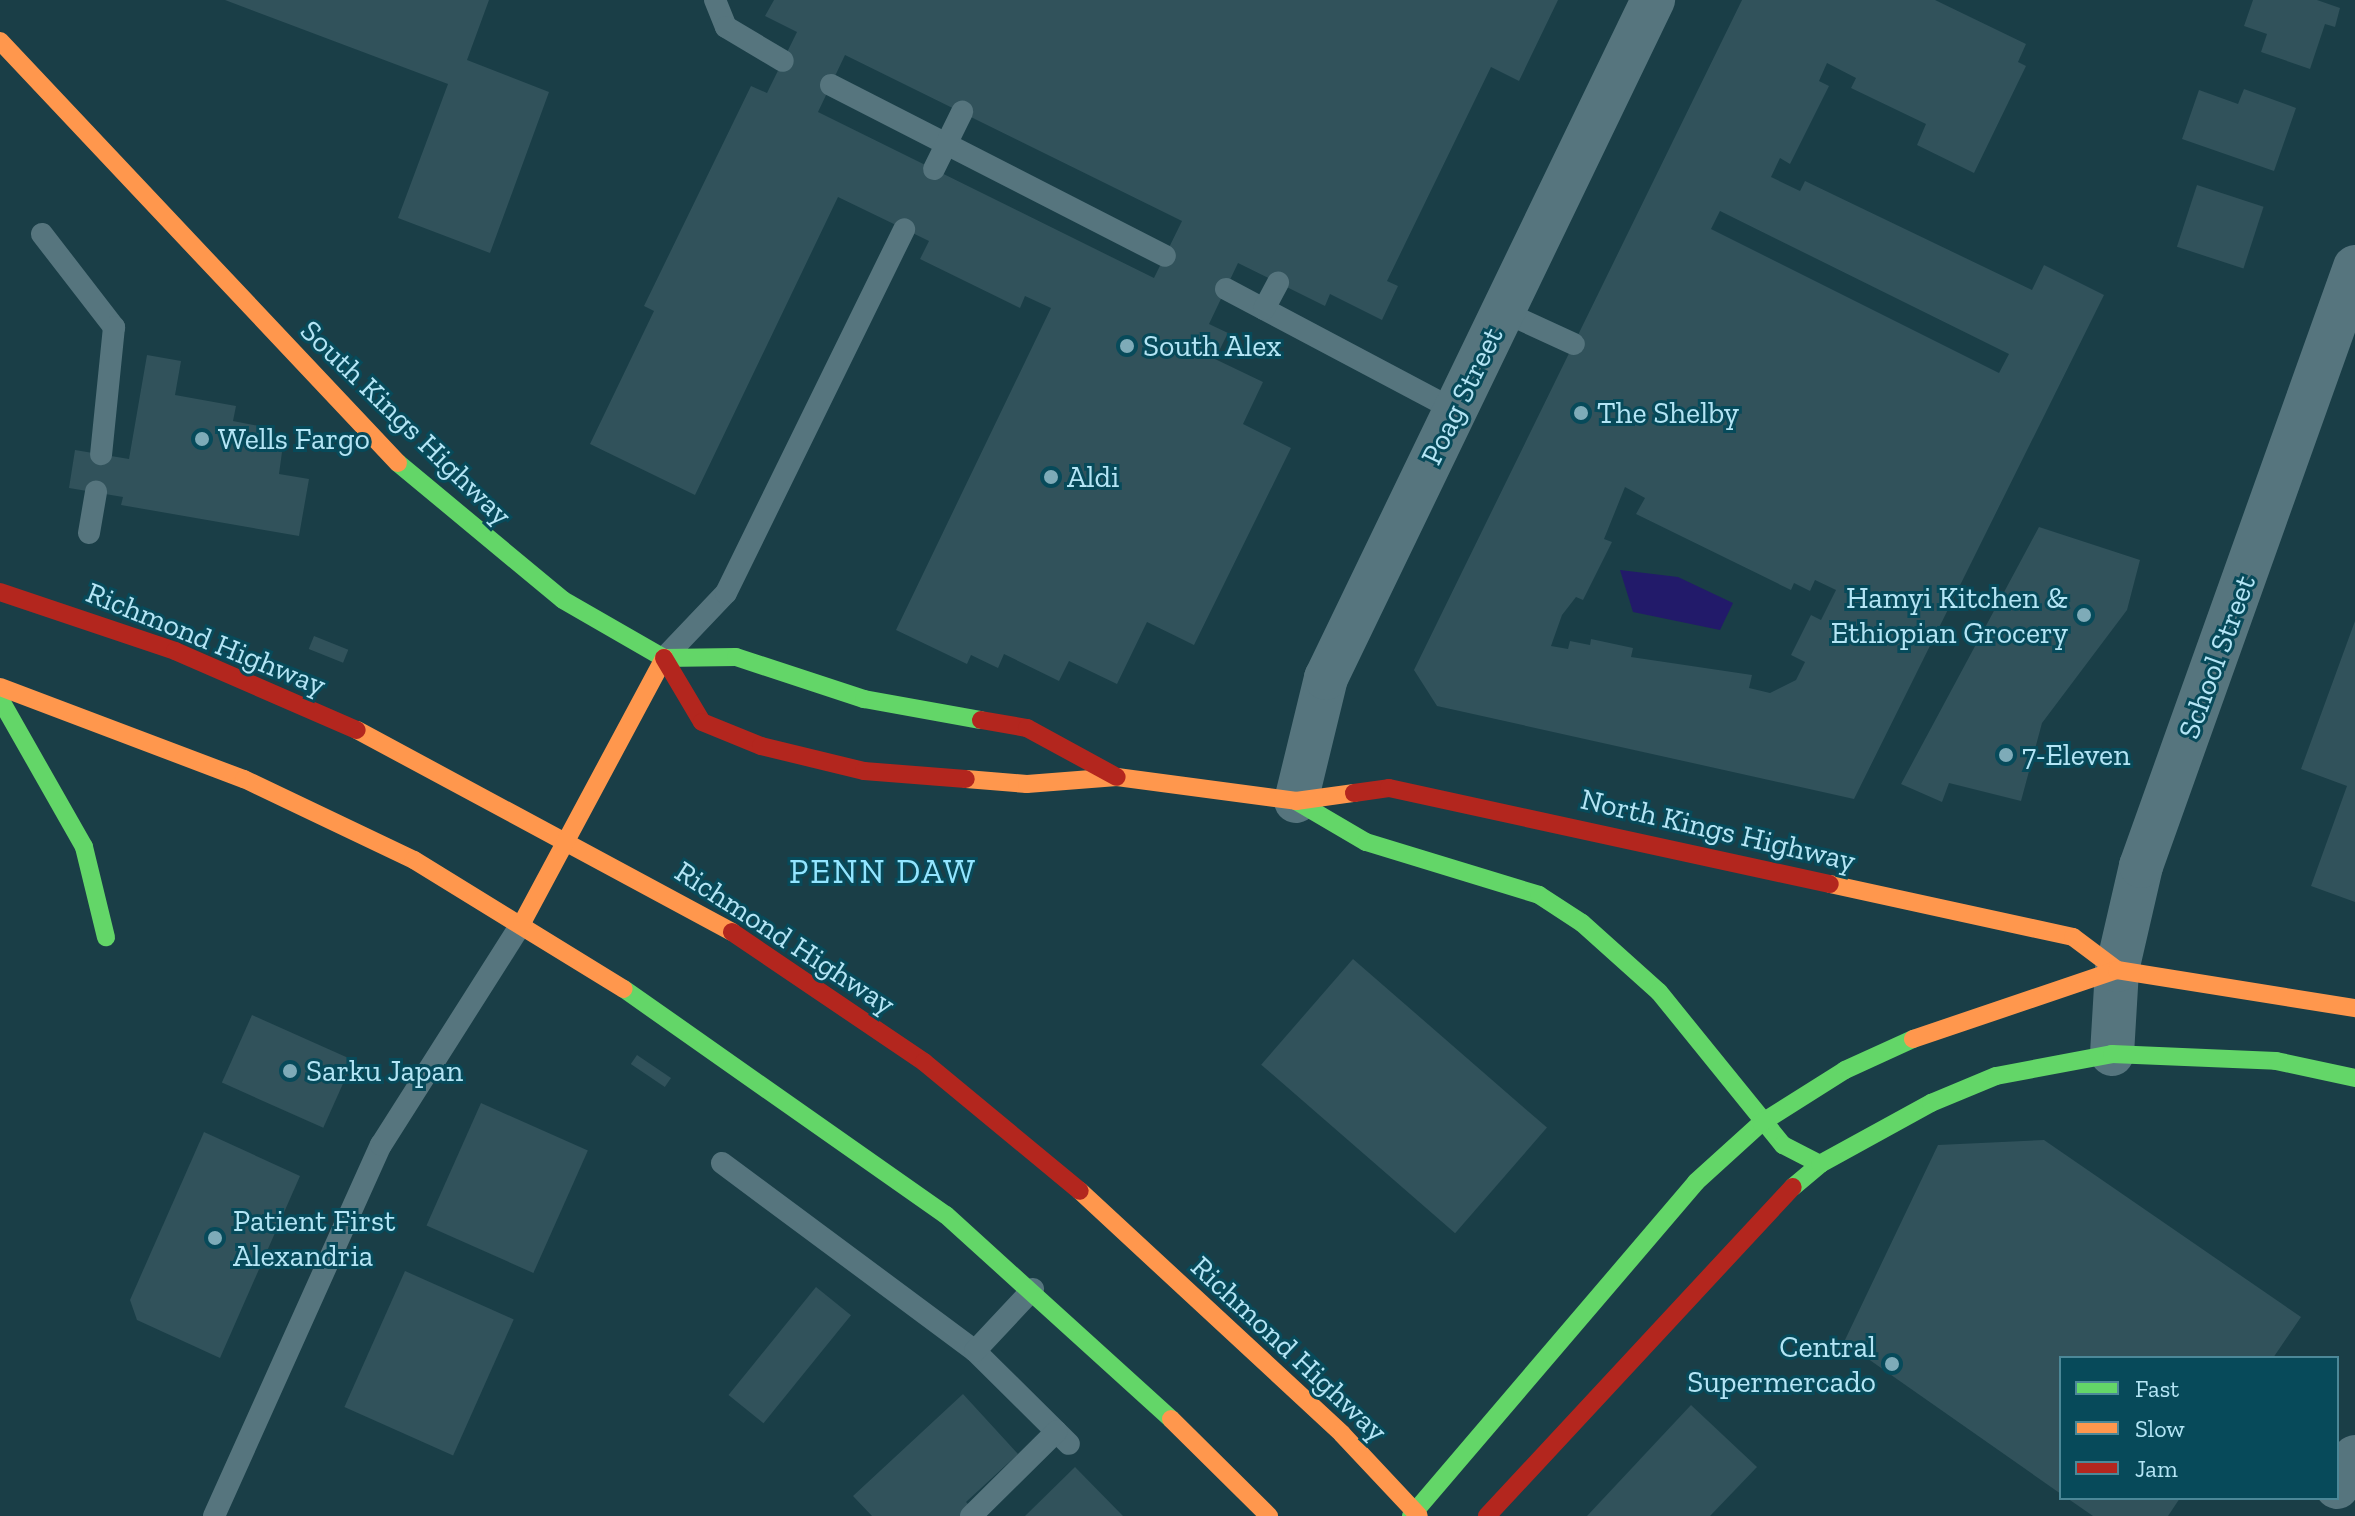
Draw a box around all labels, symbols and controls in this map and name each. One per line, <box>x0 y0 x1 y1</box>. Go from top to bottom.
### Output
street label: South Kings Highway <box>293 313 519 533</box>
street label: Poag Street <box>1413 321 1511 471</box>
place label: South Alex <box>1143 328 1283 364</box>
marker: South Alex <box>1118 337 1136 355</box>
place label: The Shelby <box>1597 395 1739 431</box>
marker: The Shelby <box>1572 404 1590 422</box>
place label: Wells Fargo <box>218 421 370 457</box>
marker: Wells Fargo <box>193 430 211 448</box>
place label: Aldi <box>1067 459 1119 495</box>
marker: Aldi <box>1042 468 1060 486</box>
street label: School Street <box>2171 570 2263 744</box>
street label: Richmond Highway <box>81 575 331 703</box>
place label: Hamyi Kitchen & Ethiopian Grocery <box>1831 580 2068 650</box>
marker: Hamyi Kitchen & Ethiopian Grocery <box>2075 606 2093 624</box>
place label: 7-Eleven <box>2022 737 2130 773</box>
marker: 7-Eleven <box>1997 746 2015 764</box>
street label: North Kings Highway <box>1577 781 1859 879</box>
district label: PENN DAW <box>789 852 977 892</box>
street label: Richmond Highway <box>668 853 902 1023</box>
place label: Sarku Japan <box>306 1053 464 1089</box>
marker: Sarku Japan <box>281 1062 299 1080</box>
place label: Patient First Alexandria <box>233 1203 395 1274</box>
marker: Patient First Alexandria <box>204 1227 226 1249</box>
street label: Richmond Highway <box>1183 1249 1395 1449</box>
place label: Central Supermercado <box>1687 1329 1876 1400</box>
marker: Central Supermercado <box>1883 1355 1901 1373</box>
legend <box>2059 1356 2339 1500</box>
text: Fast <box>2135 1374 2179 1403</box>
text: Slow <box>2135 1414 2185 1443</box>
text: Jam <box>2135 1454 2178 1483</box>

